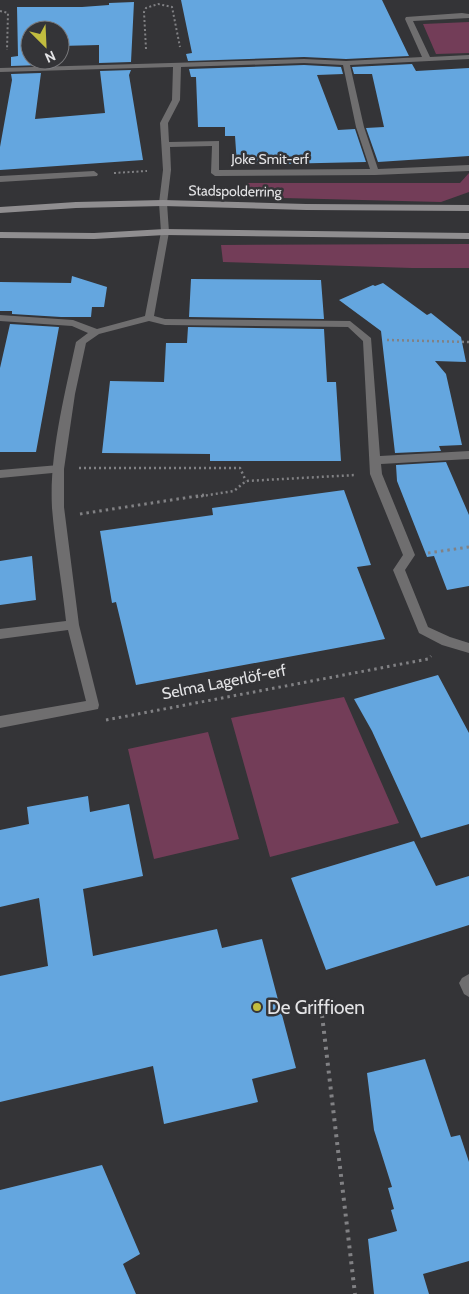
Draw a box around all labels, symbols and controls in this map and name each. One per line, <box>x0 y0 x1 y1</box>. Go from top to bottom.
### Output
north arrow <box>20 20 70 70</box>
text: N <box>42 47 58 67</box>
street label: Joke Smit-erf <box>230 150 309 168</box>
street label: Stadspolderring <box>188 181 283 201</box>
street label: Selma Lagerlöf-erf <box>160 661 288 703</box>
place label: De Griffioen <box>267 996 365 1019</box>
marker: De Griffioen <box>251 1001 263 1013</box>

